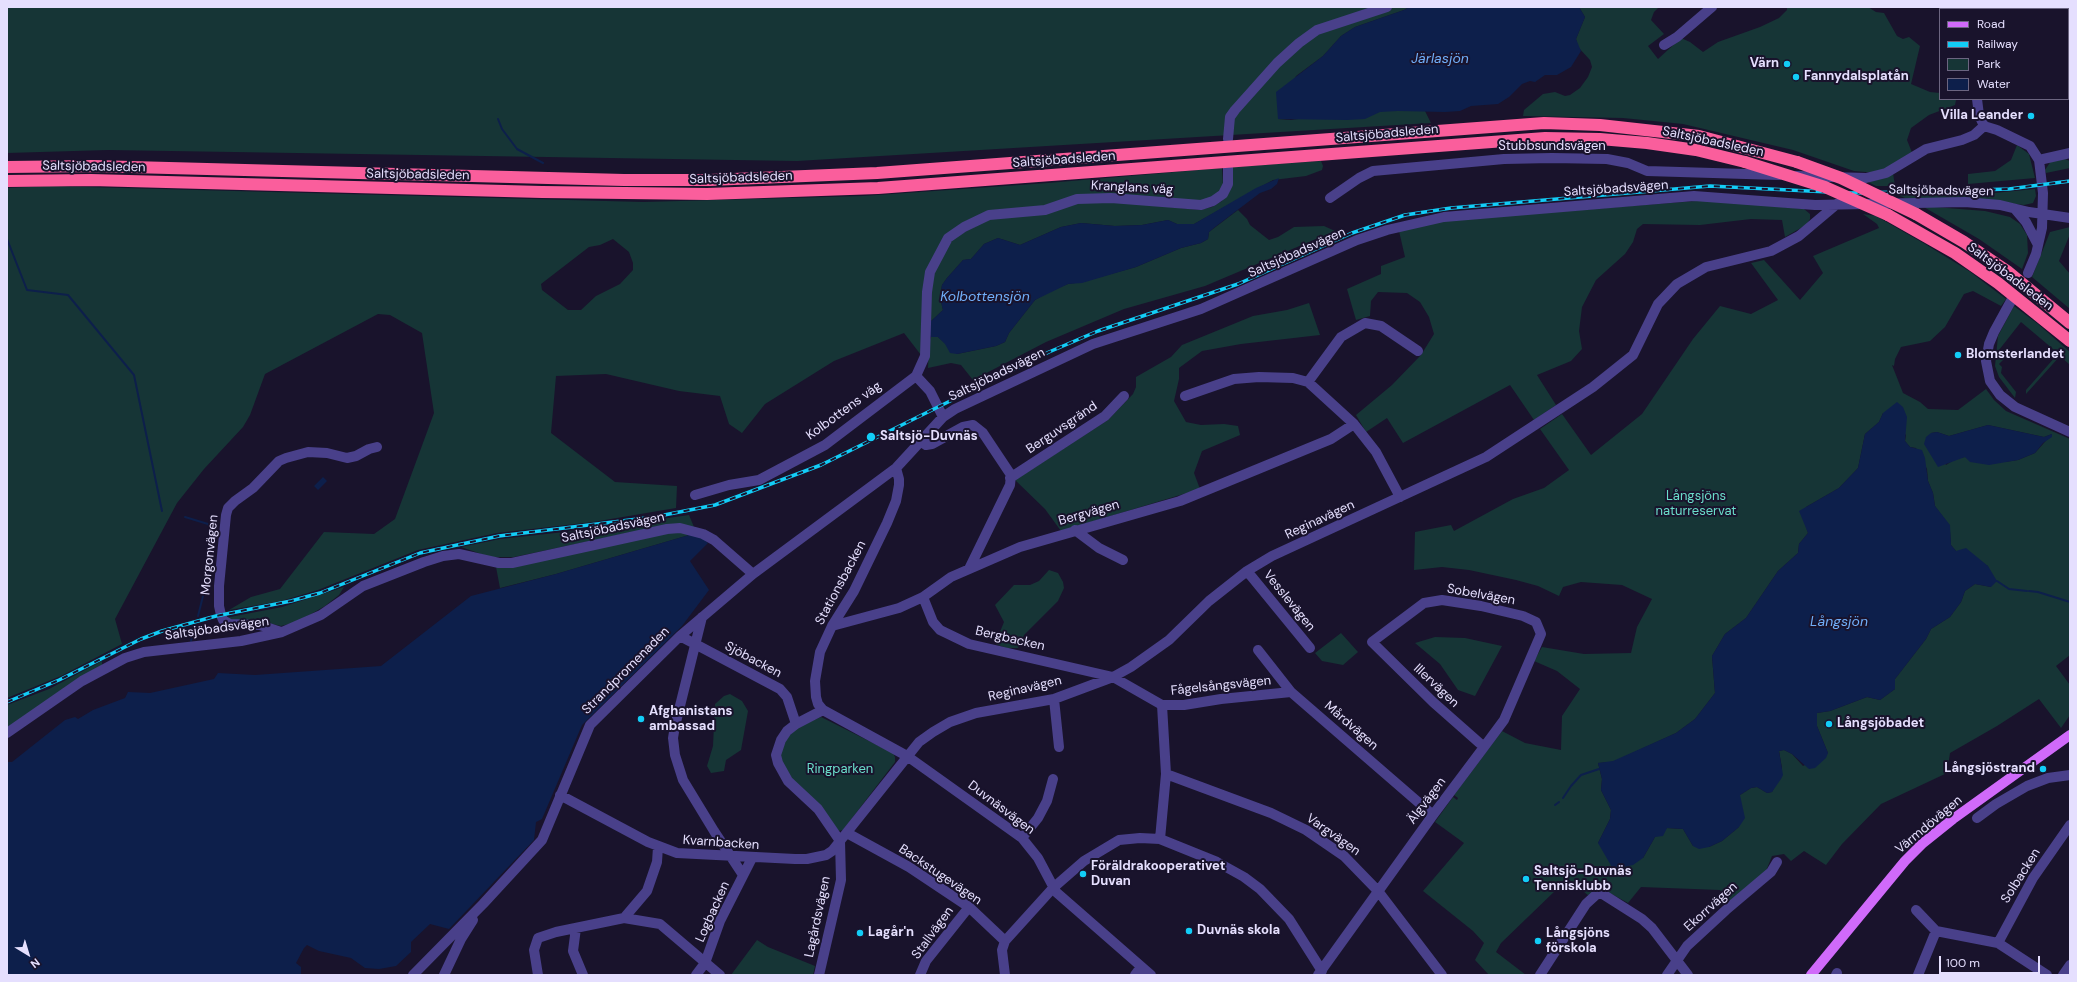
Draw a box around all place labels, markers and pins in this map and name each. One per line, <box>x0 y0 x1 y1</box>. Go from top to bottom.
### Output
place label: Värn <box>1750 56 1779 72</box>
marker: Värn <box>1782 59 1792 69</box>
place label: Fannydalsplatån <box>1804 69 1909 85</box>
marker: Fannydalsplatån <box>1791 72 1801 82</box>
place label: Villa Leander <box>1941 108 2023 124</box>
marker: Villa Leander <box>2026 111 2036 121</box>
place label: Blomsterlandet <box>1966 347 2064 363</box>
marker: Blomsterlandet <box>1953 350 1963 360</box>
place label: Saltsjö-Duvnäs <box>880 429 978 445</box>
marker: Saltsjö-Duvnäs <box>865 431 877 443</box>
place label: Afghanistans ambassad <box>649 704 732 735</box>
marker: Afghanistans ambassad <box>636 714 646 724</box>
place label: Långsjöbadet <box>1837 716 1924 732</box>
marker: Långsjöbadet <box>1824 719 1834 729</box>
place label: Långsjöstrand <box>1944 761 2035 777</box>
marker: Långsjöstrand <box>2038 764 2048 774</box>
place label: Föräldrakooperativet Duvan <box>1091 859 1225 890</box>
place label: Saltsjö-Duvnäs Tennisklubb <box>1534 864 1632 895</box>
marker: Föräldrakooperativet Duvan <box>1078 869 1088 879</box>
marker: Saltsjö-Duvnäs Tennisklubb <box>1521 874 1531 884</box>
place label: Duvnäs skola <box>1197 923 1280 939</box>
place label: Lagår'n <box>868 925 914 941</box>
marker: Duvnäs skola <box>1184 926 1194 936</box>
place label: Långsjöns förskola <box>1546 926 1610 957</box>
marker: Lagår'n <box>855 928 865 938</box>
marker: Långsjöns förskola <box>1533 936 1543 946</box>

